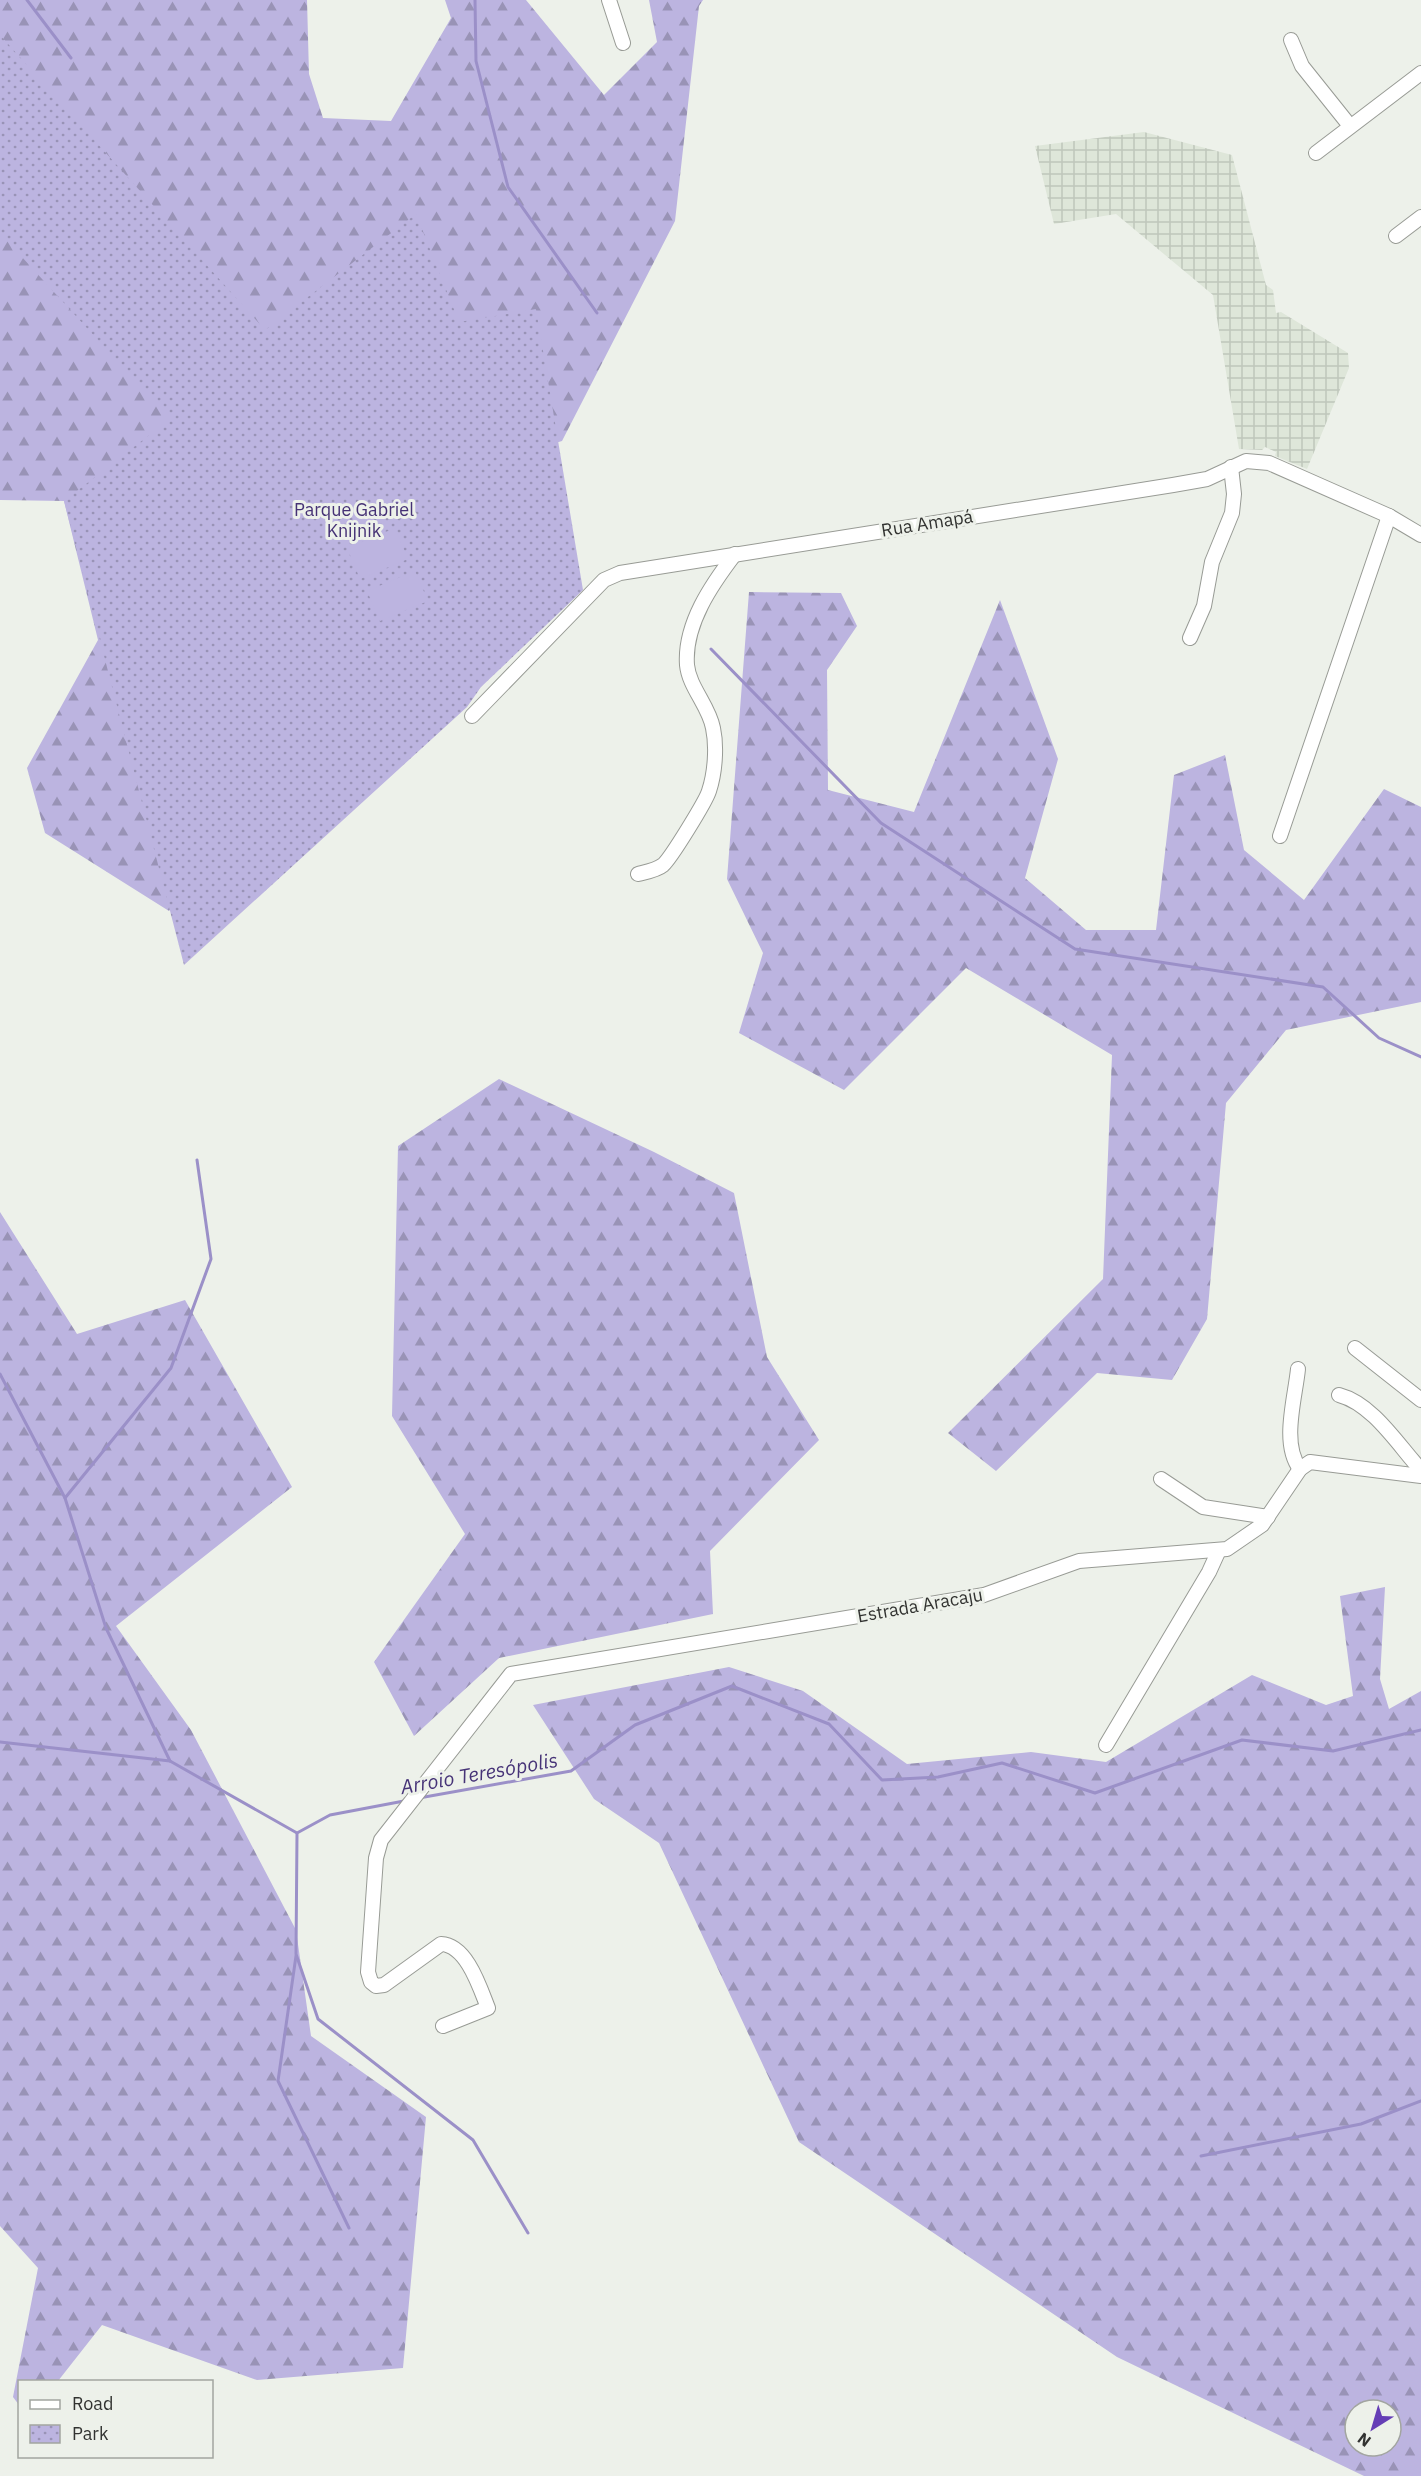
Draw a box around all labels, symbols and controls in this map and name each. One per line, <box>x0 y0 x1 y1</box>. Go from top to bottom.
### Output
park label: Parque Gabriel Knijnik <box>294 498 414 542</box>
street label: Rua Amapá <box>880 504 975 542</box>
street label: Estrada Aracaju <box>855 1583 985 1627</box>
water label: Arroio Teresópolis <box>397 1746 560 1800</box>
legend <box>18 2380 213 2458</box>
text: Road <box>72 2392 113 2415</box>
north arrow <box>1343 2398 1403 2458</box>
text: Park <box>72 2422 109 2445</box>
text: N <box>1353 2429 1375 2451</box>

